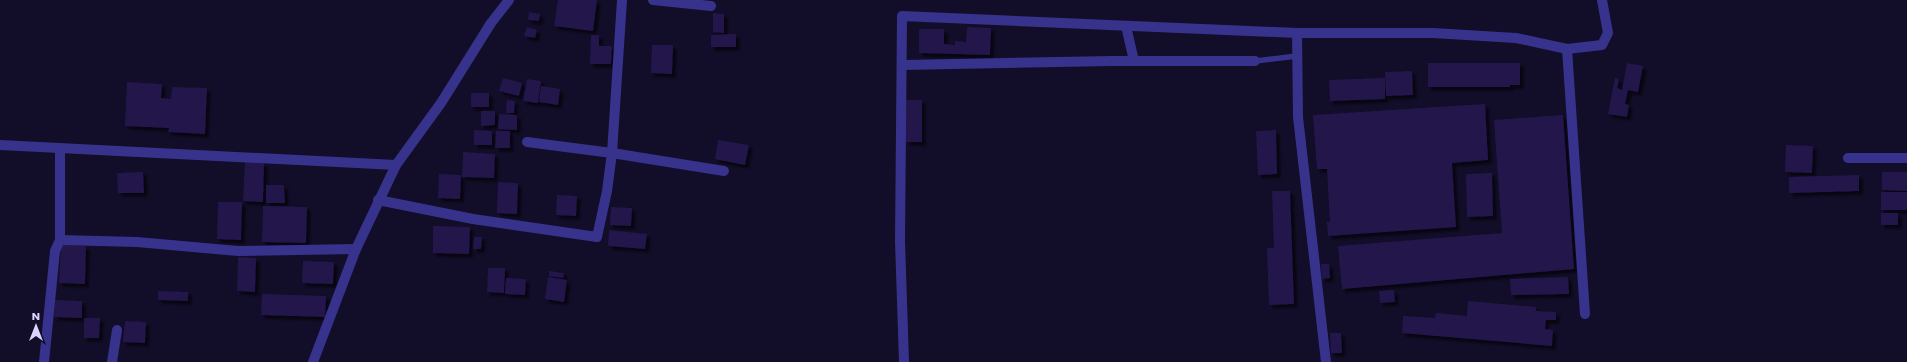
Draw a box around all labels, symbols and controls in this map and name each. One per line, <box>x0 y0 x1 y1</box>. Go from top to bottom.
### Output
north arrow <box>16 306 56 346</box>
text: N <box>32 308 40 324</box>

